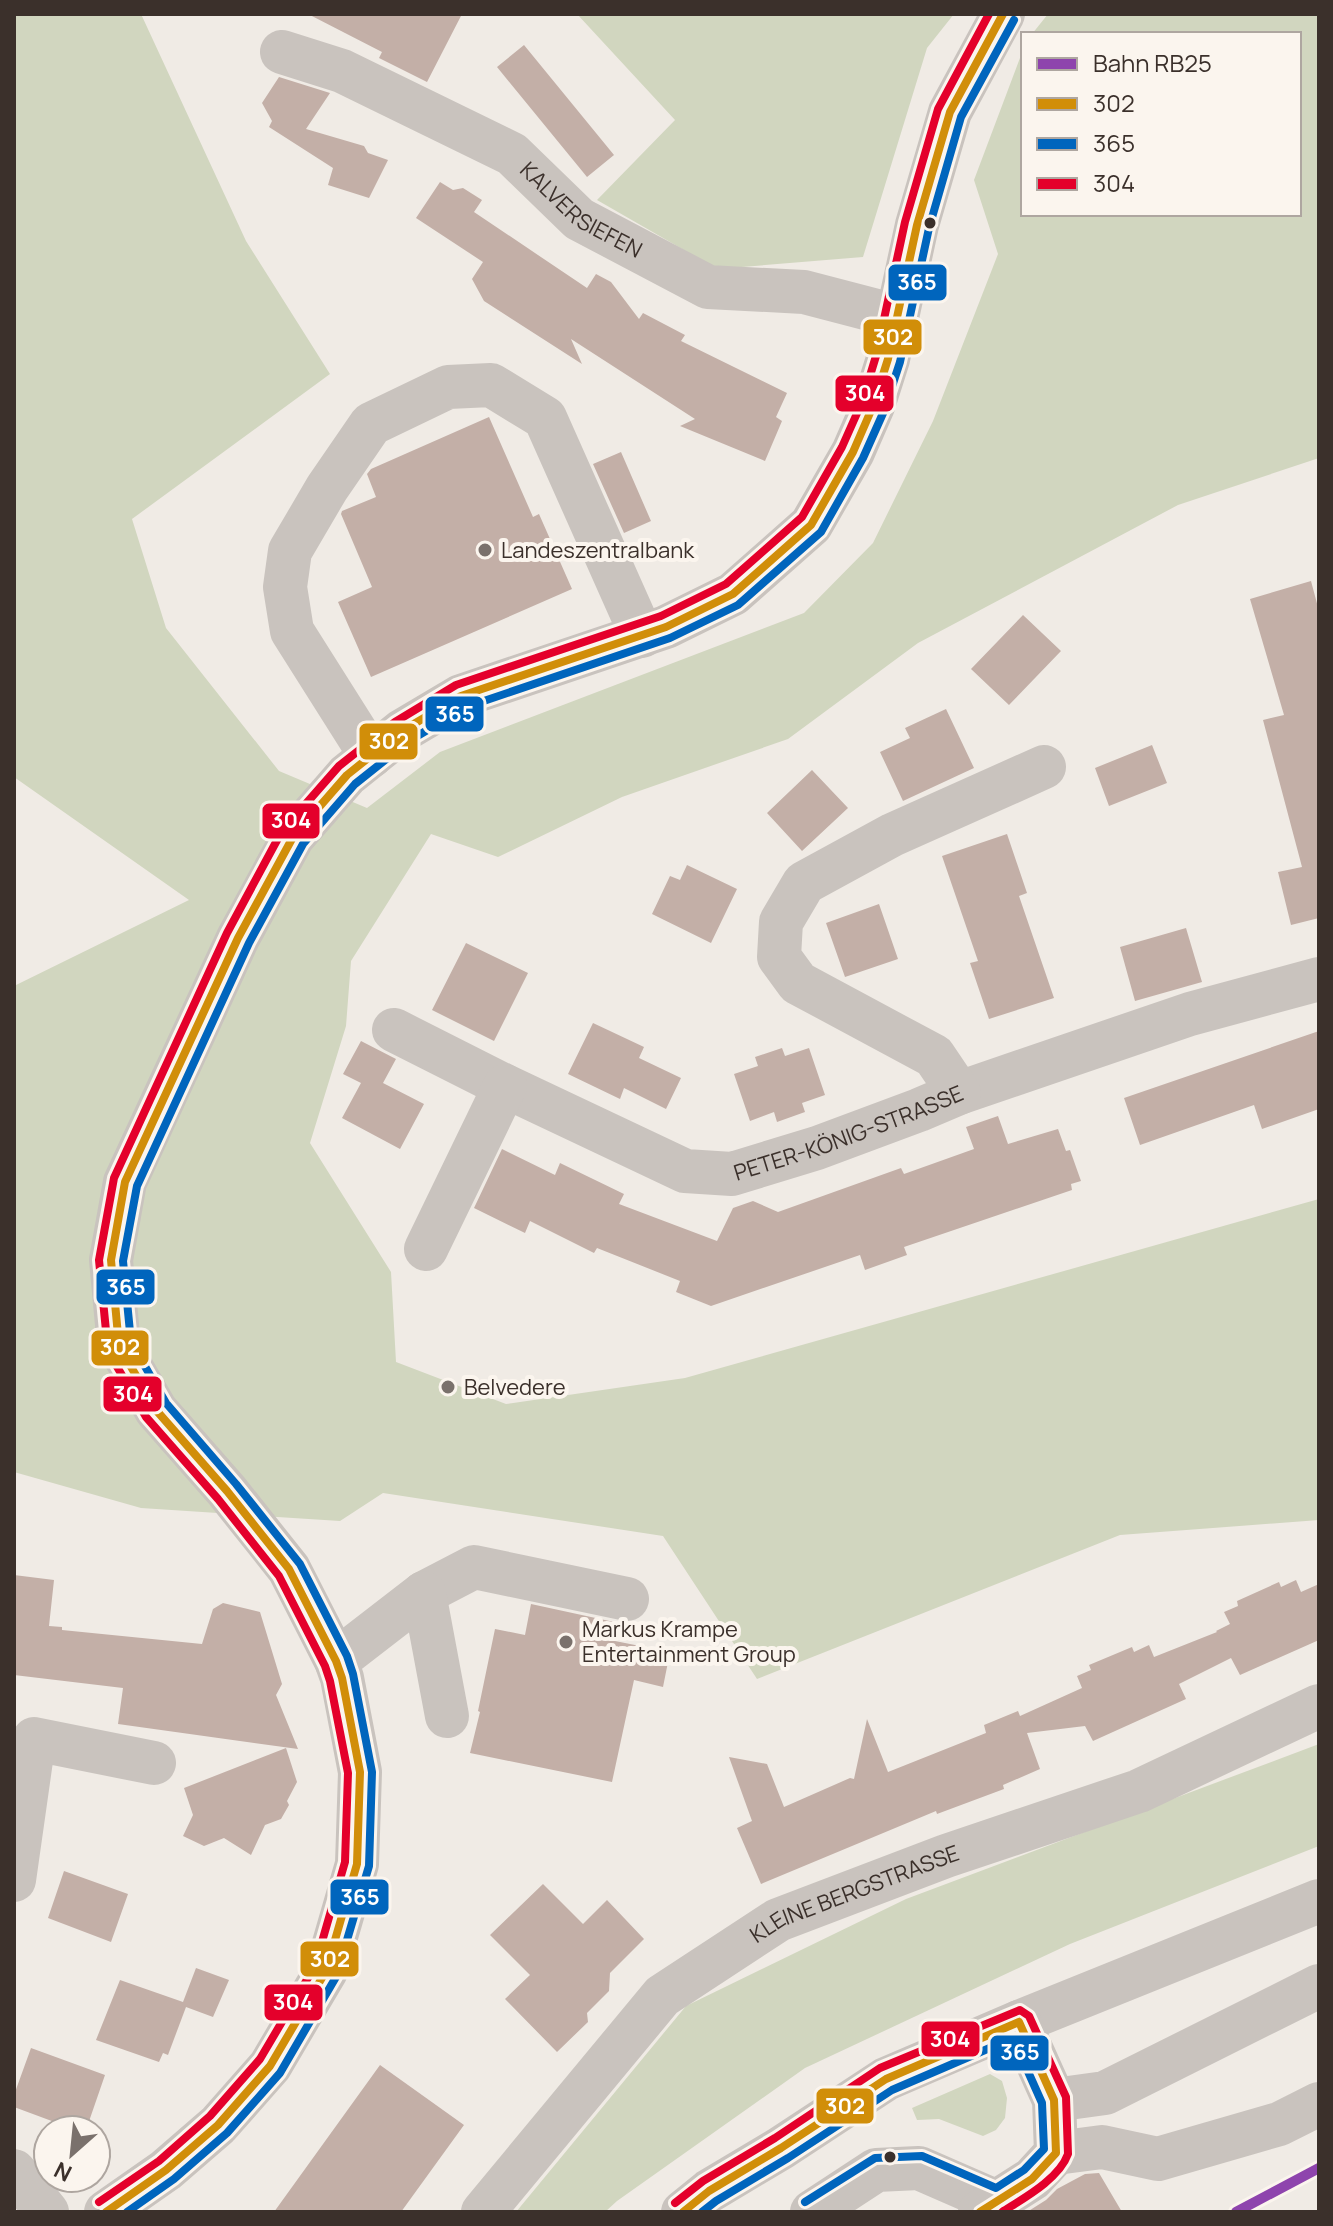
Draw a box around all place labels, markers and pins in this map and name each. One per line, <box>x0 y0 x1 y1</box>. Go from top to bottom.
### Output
unlabelled marker <box>922 215 938 231</box>
place label: Landeszentralbank <box>501 535 695 565</box>
marker: Landeszentralbank <box>476 541 494 559</box>
place label: Belvedere <box>464 1372 566 1402</box>
marker: Belvedere <box>439 1378 457 1396</box>
place label: Markus Krampe Entertainment Group <box>582 1614 796 1669</box>
marker: Markus Krampe Entertainment Group <box>557 1633 575 1651</box>
unlabelled marker <box>882 2149 898 2165</box>

